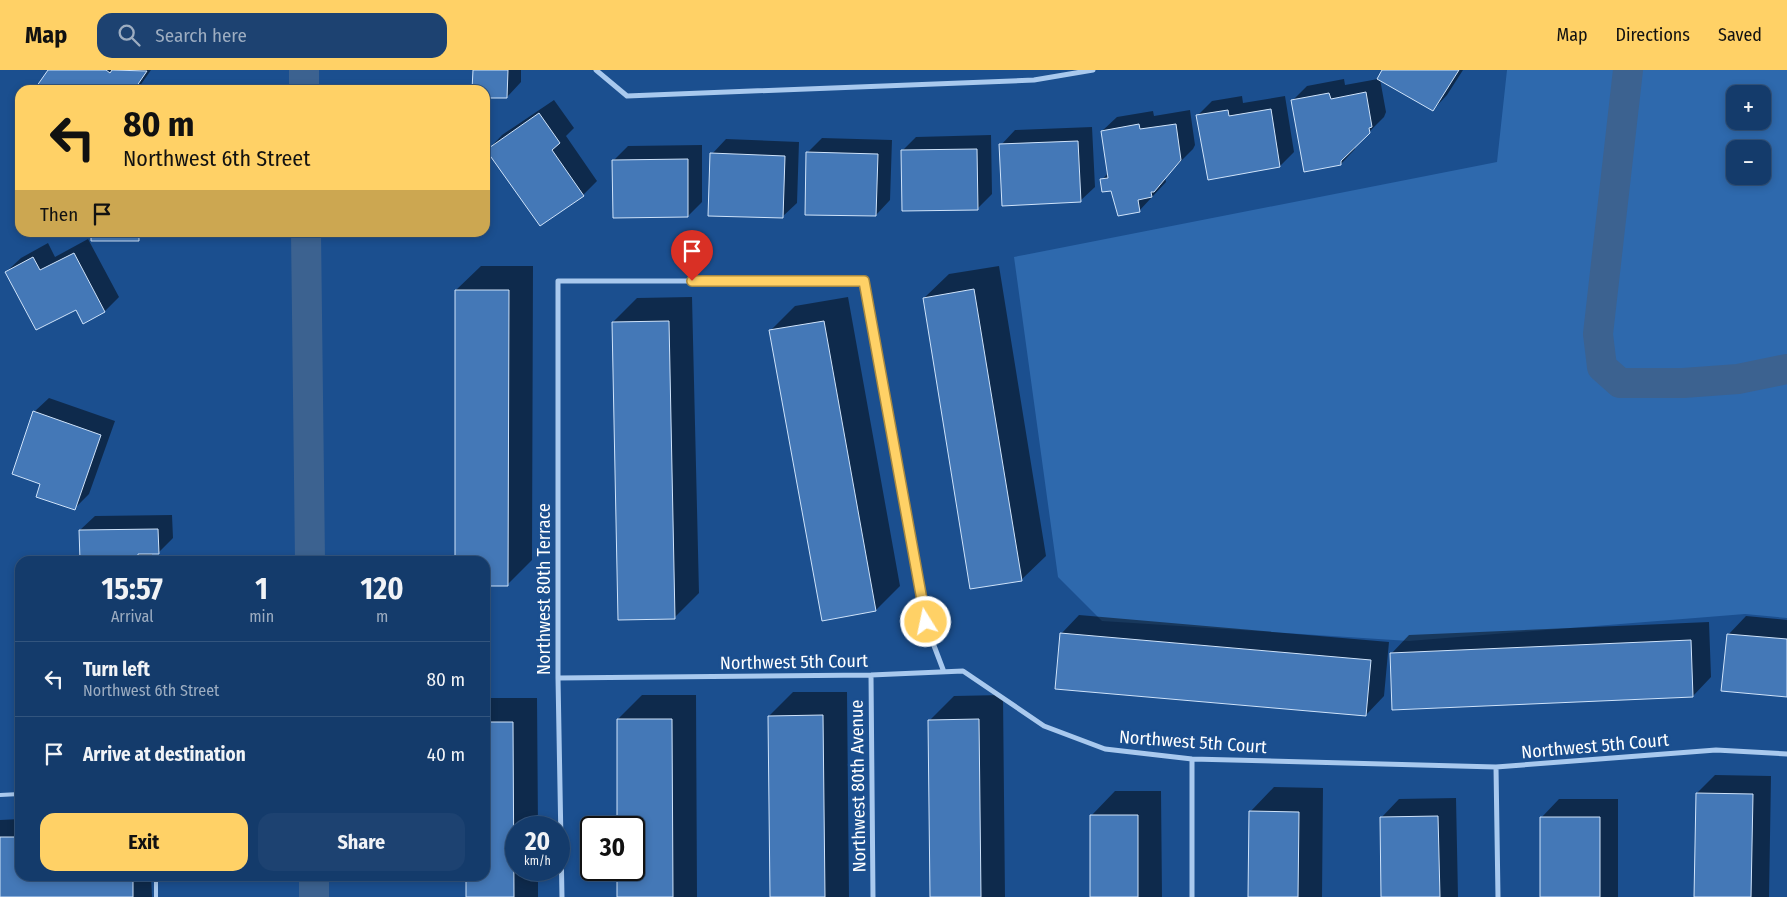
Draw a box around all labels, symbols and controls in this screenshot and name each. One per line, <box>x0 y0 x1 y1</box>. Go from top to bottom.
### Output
search box <box>97 13 447 58</box>
text: Map <box>25 21 67 49</box>
icon: search <box>115 21 143 49</box>
text: Search here <box>155 24 247 47</box>
text: Map <box>1556 24 1588 46</box>
text: Directions <box>1616 24 1690 46</box>
text: Saved <box>1718 24 1762 46</box>
map controls <box>1726 85 1771 185</box>
button: + <box>1726 85 1771 130</box>
text: 80 m <box>123 103 195 145</box>
icon: left <box>40 105 105 170</box>
button: − <box>1726 140 1771 185</box>
text: Northwest 6th Street <box>123 145 310 172</box>
icon: arrive <box>88 200 116 228</box>
text: Then <box>40 203 78 226</box>
pin <box>671 230 713 281</box>
icon: arrive <box>678 237 706 265</box>
street label: Northwest 80th Terrace <box>533 503 555 675</box>
text: 15:57 <box>101 571 163 607</box>
text: 1 <box>255 571 268 607</box>
text: 120 <box>361 571 404 607</box>
position arrow <box>899 595 951 647</box>
text: Arrival <box>111 607 153 626</box>
text: min <box>249 607 274 626</box>
text: m <box>376 607 388 626</box>
street label: Northwest 5th Court <box>720 650 868 674</box>
text: Turn left <box>83 658 150 681</box>
icon: left <box>40 665 68 693</box>
text: 80 m <box>427 668 465 691</box>
text: Northwest 6th Street <box>83 681 219 700</box>
street label: Northwest 80th Avenue <box>845 699 871 872</box>
street label: Northwest 5th Court <box>1118 726 1268 758</box>
street label: Northwest 5th Court <box>1520 729 1670 763</box>
icon: arrive <box>40 740 68 768</box>
text: Arrive at destination <box>83 743 246 766</box>
text: 40 m <box>427 743 465 766</box>
button: Exit <box>40 813 248 871</box>
button: Share <box>258 813 465 871</box>
speed limit sign: 30 <box>580 816 645 881</box>
text: 20 <box>525 827 550 857</box>
text: km/h <box>524 854 551 868</box>

